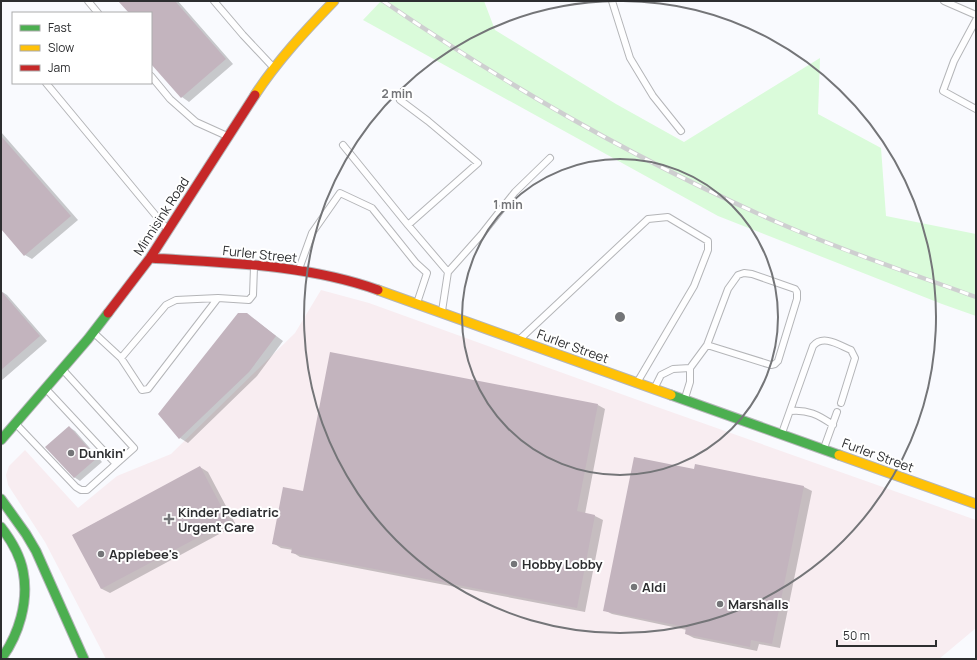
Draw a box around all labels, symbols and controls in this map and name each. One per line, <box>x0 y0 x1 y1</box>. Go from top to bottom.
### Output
legend <box>12 12 152 84</box>
text: Fast <box>48 19 72 36</box>
text: Slow <box>48 39 74 56</box>
text: Jam <box>48 59 70 76</box>
text: 2 min <box>381 85 413 102</box>
street label: Minnisink Road <box>129 173 193 259</box>
text: 1 min <box>493 196 523 213</box>
street label: Furler Street <box>222 241 298 267</box>
centre of rings <box>613 310 627 324</box>
street label: Furler Street <box>535 325 611 367</box>
street label: Furler Street <box>840 434 916 476</box>
place label: Dunkin' <box>79 444 126 462</box>
marker: Dunkin' <box>66 448 76 458</box>
place label: Kinder Pediatric Urgent Care <box>178 503 279 536</box>
marker: Kinder Pediatric Urgent Care <box>163 513 175 525</box>
place label: Applebee's <box>109 545 178 563</box>
marker: Applebee's <box>96 549 106 559</box>
place label: Hobby Lobby <box>522 555 603 573</box>
marker: Hobby Lobby <box>509 559 519 569</box>
place label: Aldi <box>642 578 666 596</box>
marker: Aldi <box>629 582 639 592</box>
place label: Marshalls <box>728 595 789 613</box>
marker: Marshalls <box>715 599 725 609</box>
scale bar <box>837 622 936 648</box>
text: 50 m <box>843 627 870 644</box>

